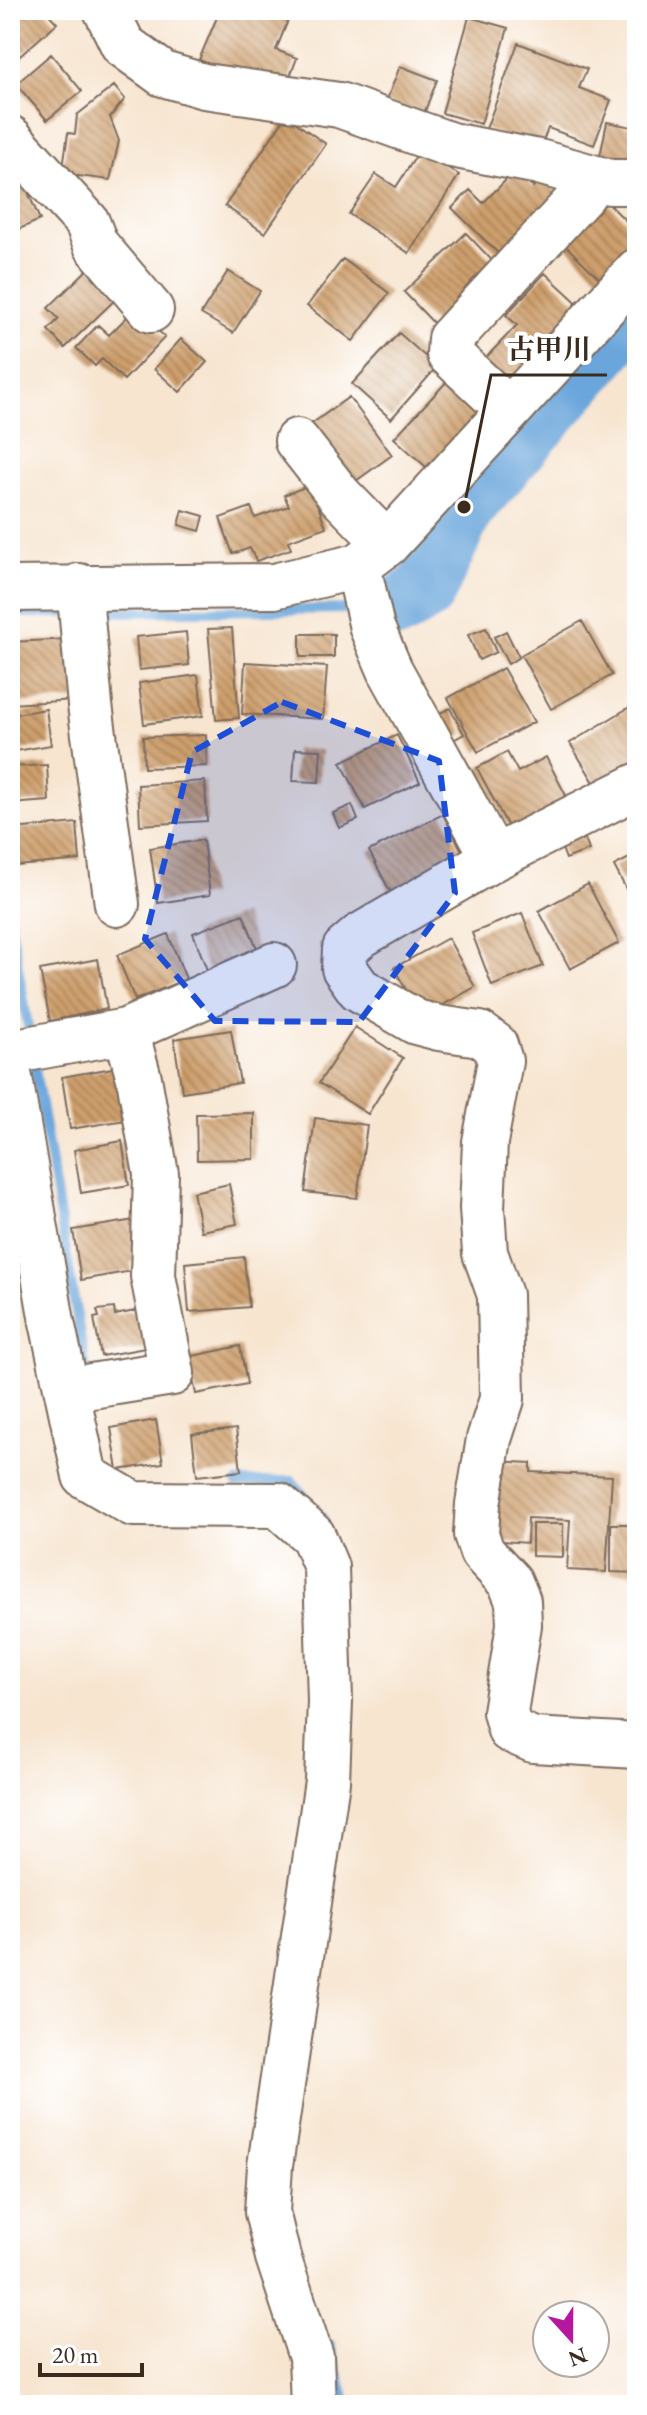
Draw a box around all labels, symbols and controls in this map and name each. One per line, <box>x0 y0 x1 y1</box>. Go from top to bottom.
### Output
callout: 古甲川 <box>491 323 607 375</box>
text: 古甲川 <box>507 331 591 367</box>
north arrow <box>531 2299 611 2379</box>
scale bar <box>40 2327 142 2377</box>
text: 20 m <box>52 2339 99 2370</box>
text: N <box>564 2340 591 2374</box>

